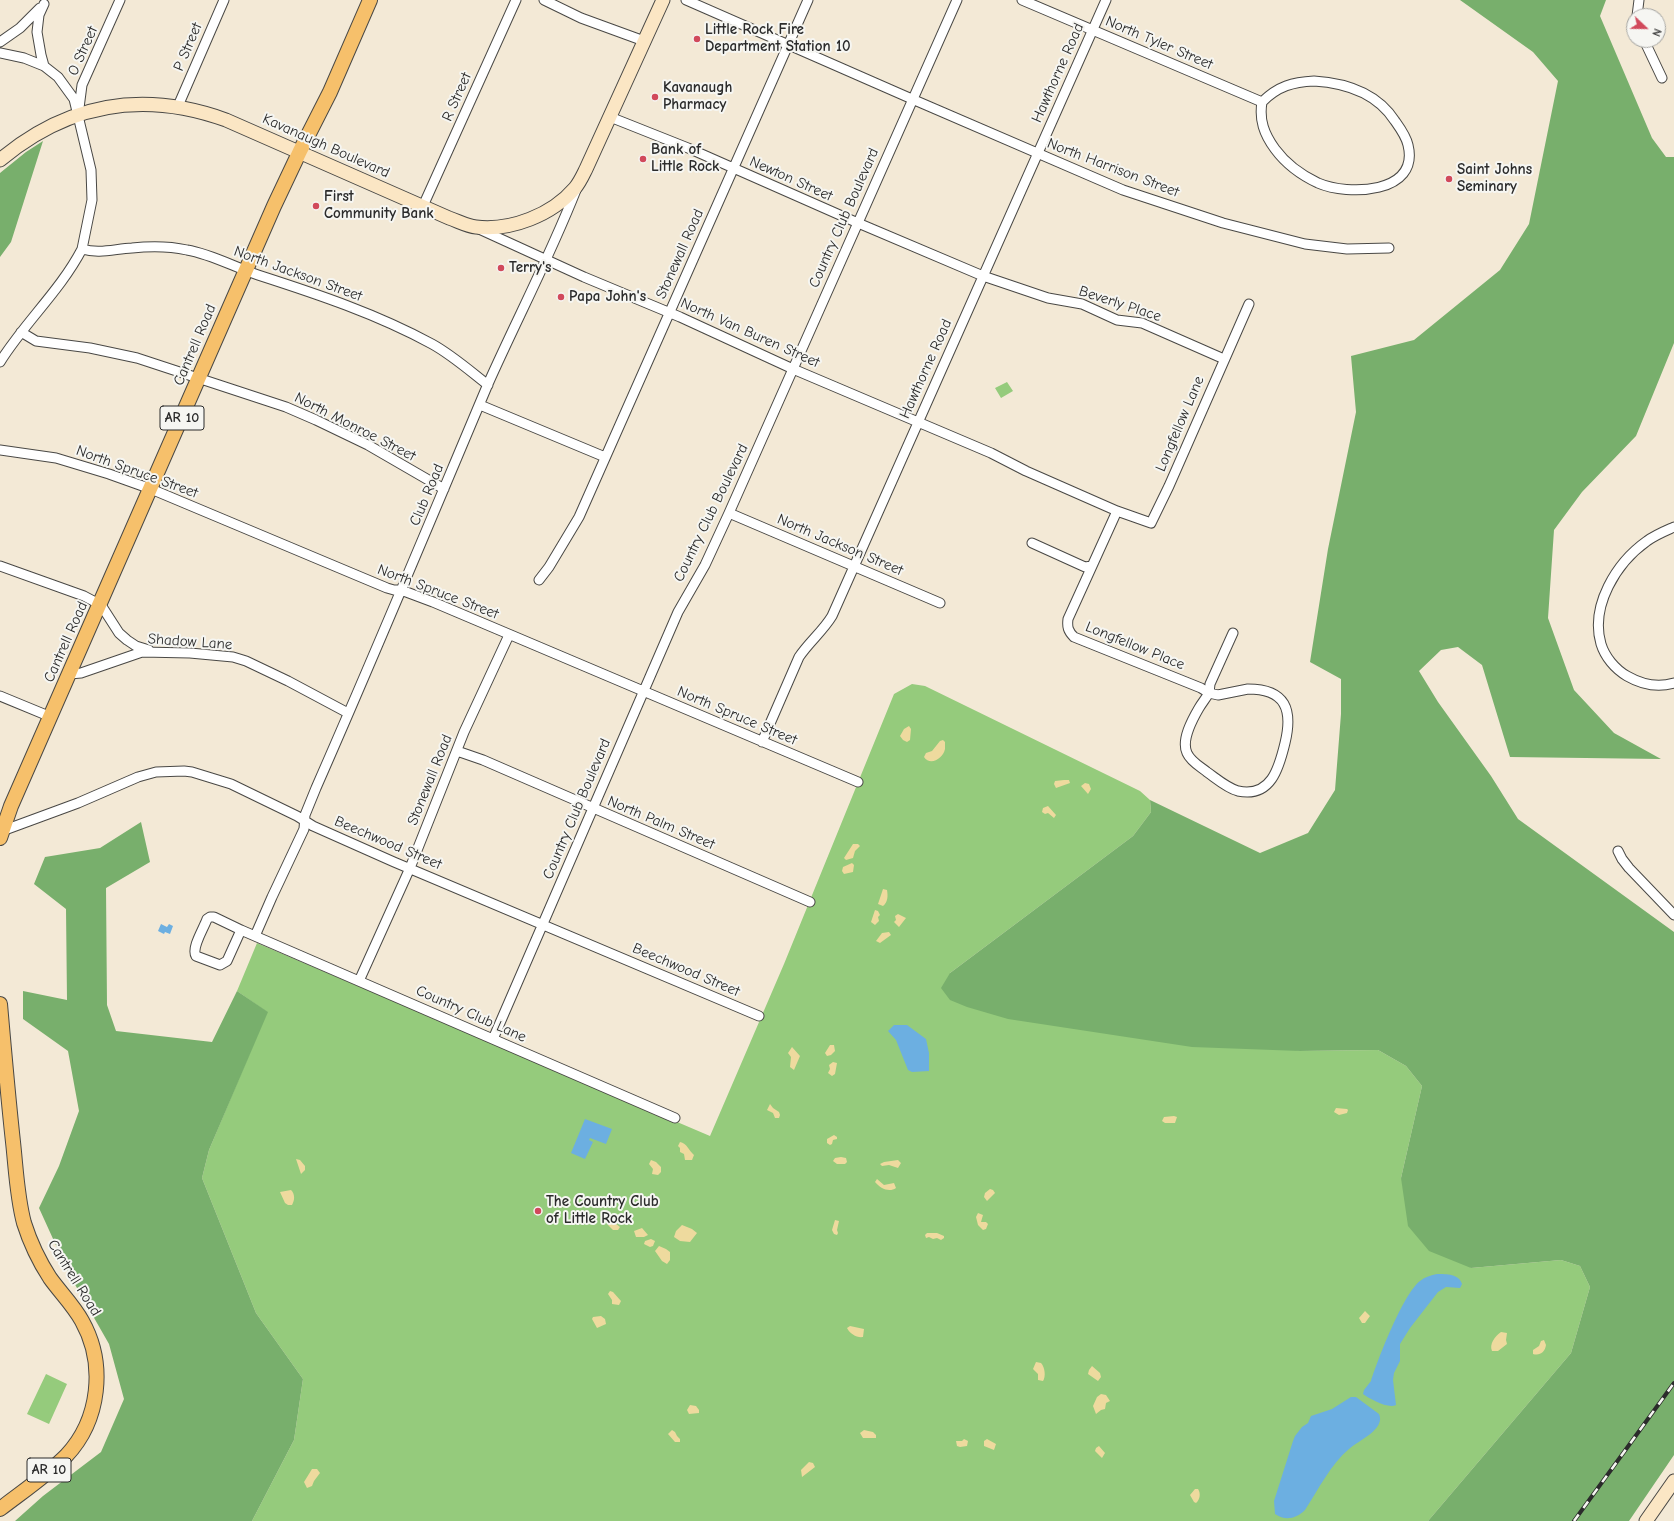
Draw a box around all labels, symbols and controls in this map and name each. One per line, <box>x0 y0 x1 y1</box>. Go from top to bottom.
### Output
north arrow <box>1626 8 1666 48</box>
street label: North Tyler Street <box>1103 12 1215 74</box>
street label: P Street <box>170 20 206 74</box>
street label: Hawthorne Road <box>1028 20 1088 126</box>
place label: Little Rock Fire Department Station 10 <box>705 21 850 56</box>
street label: O Street <box>64 23 102 79</box>
text: N <box>1649 27 1664 38</box>
marker: Little Rock Fire Department Station 10 <box>692 34 702 44</box>
street label: R Street <box>438 70 476 124</box>
place label: Kavanaugh Pharmacy <box>663 79 732 114</box>
marker: Kavanaugh Pharmacy <box>650 92 660 102</box>
street label: Kavanaugh Boulevard <box>260 110 392 182</box>
street label: North Harrison Street <box>1044 135 1182 201</box>
place label: Bank of Little Rock <box>651 141 719 176</box>
street label: Country Club Boulevard <box>805 145 883 291</box>
street label: Newton Street <box>747 153 835 205</box>
marker: Bank of Little Rock <box>638 154 648 164</box>
place label: Saint Johns Seminary <box>1457 161 1532 196</box>
marker: Saint Johns Seminary <box>1444 174 1454 184</box>
place label: First Community Bank <box>324 188 434 223</box>
marker: First Community Bank <box>311 201 321 211</box>
street label: Stonewall Road <box>652 206 708 302</box>
street label: North Jackson Street <box>231 242 365 306</box>
place label: Terry's <box>509 259 551 277</box>
marker: Terry's <box>496 263 506 273</box>
street label: Beverly Place <box>1077 282 1163 326</box>
place label: Papa John's <box>569 288 646 306</box>
marker: Papa John's <box>556 292 566 302</box>
street label: North Van Buren Street <box>678 294 822 372</box>
street label: Cantrell Road <box>170 302 220 388</box>
street label: Hawthorne Road <box>896 316 956 422</box>
street label: Longfellow Lane <box>1152 374 1208 474</box>
street label: North Monroe Street <box>291 389 419 465</box>
road number: AR 10 <box>160 406 204 430</box>
street label: Country Club Boulevard <box>670 441 752 585</box>
street label: North Spruce Street <box>74 442 200 502</box>
street label: Club Road <box>406 461 448 529</box>
street label: North Jackson Street <box>774 510 906 580</box>
street label: North Spruce Street <box>375 561 501 623</box>
street label: Cantrell Road <box>40 599 92 685</box>
street label: Longfellow Place <box>1083 618 1187 674</box>
street label: Shadow Lane <box>147 630 233 654</box>
street label: North Spruce Street <box>674 683 800 749</box>
street label: Stonewall Road <box>404 732 456 828</box>
street label: Country Club Boulevard <box>539 736 615 882</box>
street label: North Palm Street <box>605 792 717 854</box>
street label: Beechwood Street <box>332 812 444 874</box>
street label: Beechwood Street <box>630 939 742 1001</box>
street label: Country Club Lane <box>413 982 529 1046</box>
place label: The Country Club of Little Rock <box>546 1193 659 1228</box>
marker: The Country Club of Little Rock <box>533 1206 543 1216</box>
street label: Cantrell Road <box>43 1236 105 1320</box>
road number: AR 10 <box>27 1458 71 1482</box>

